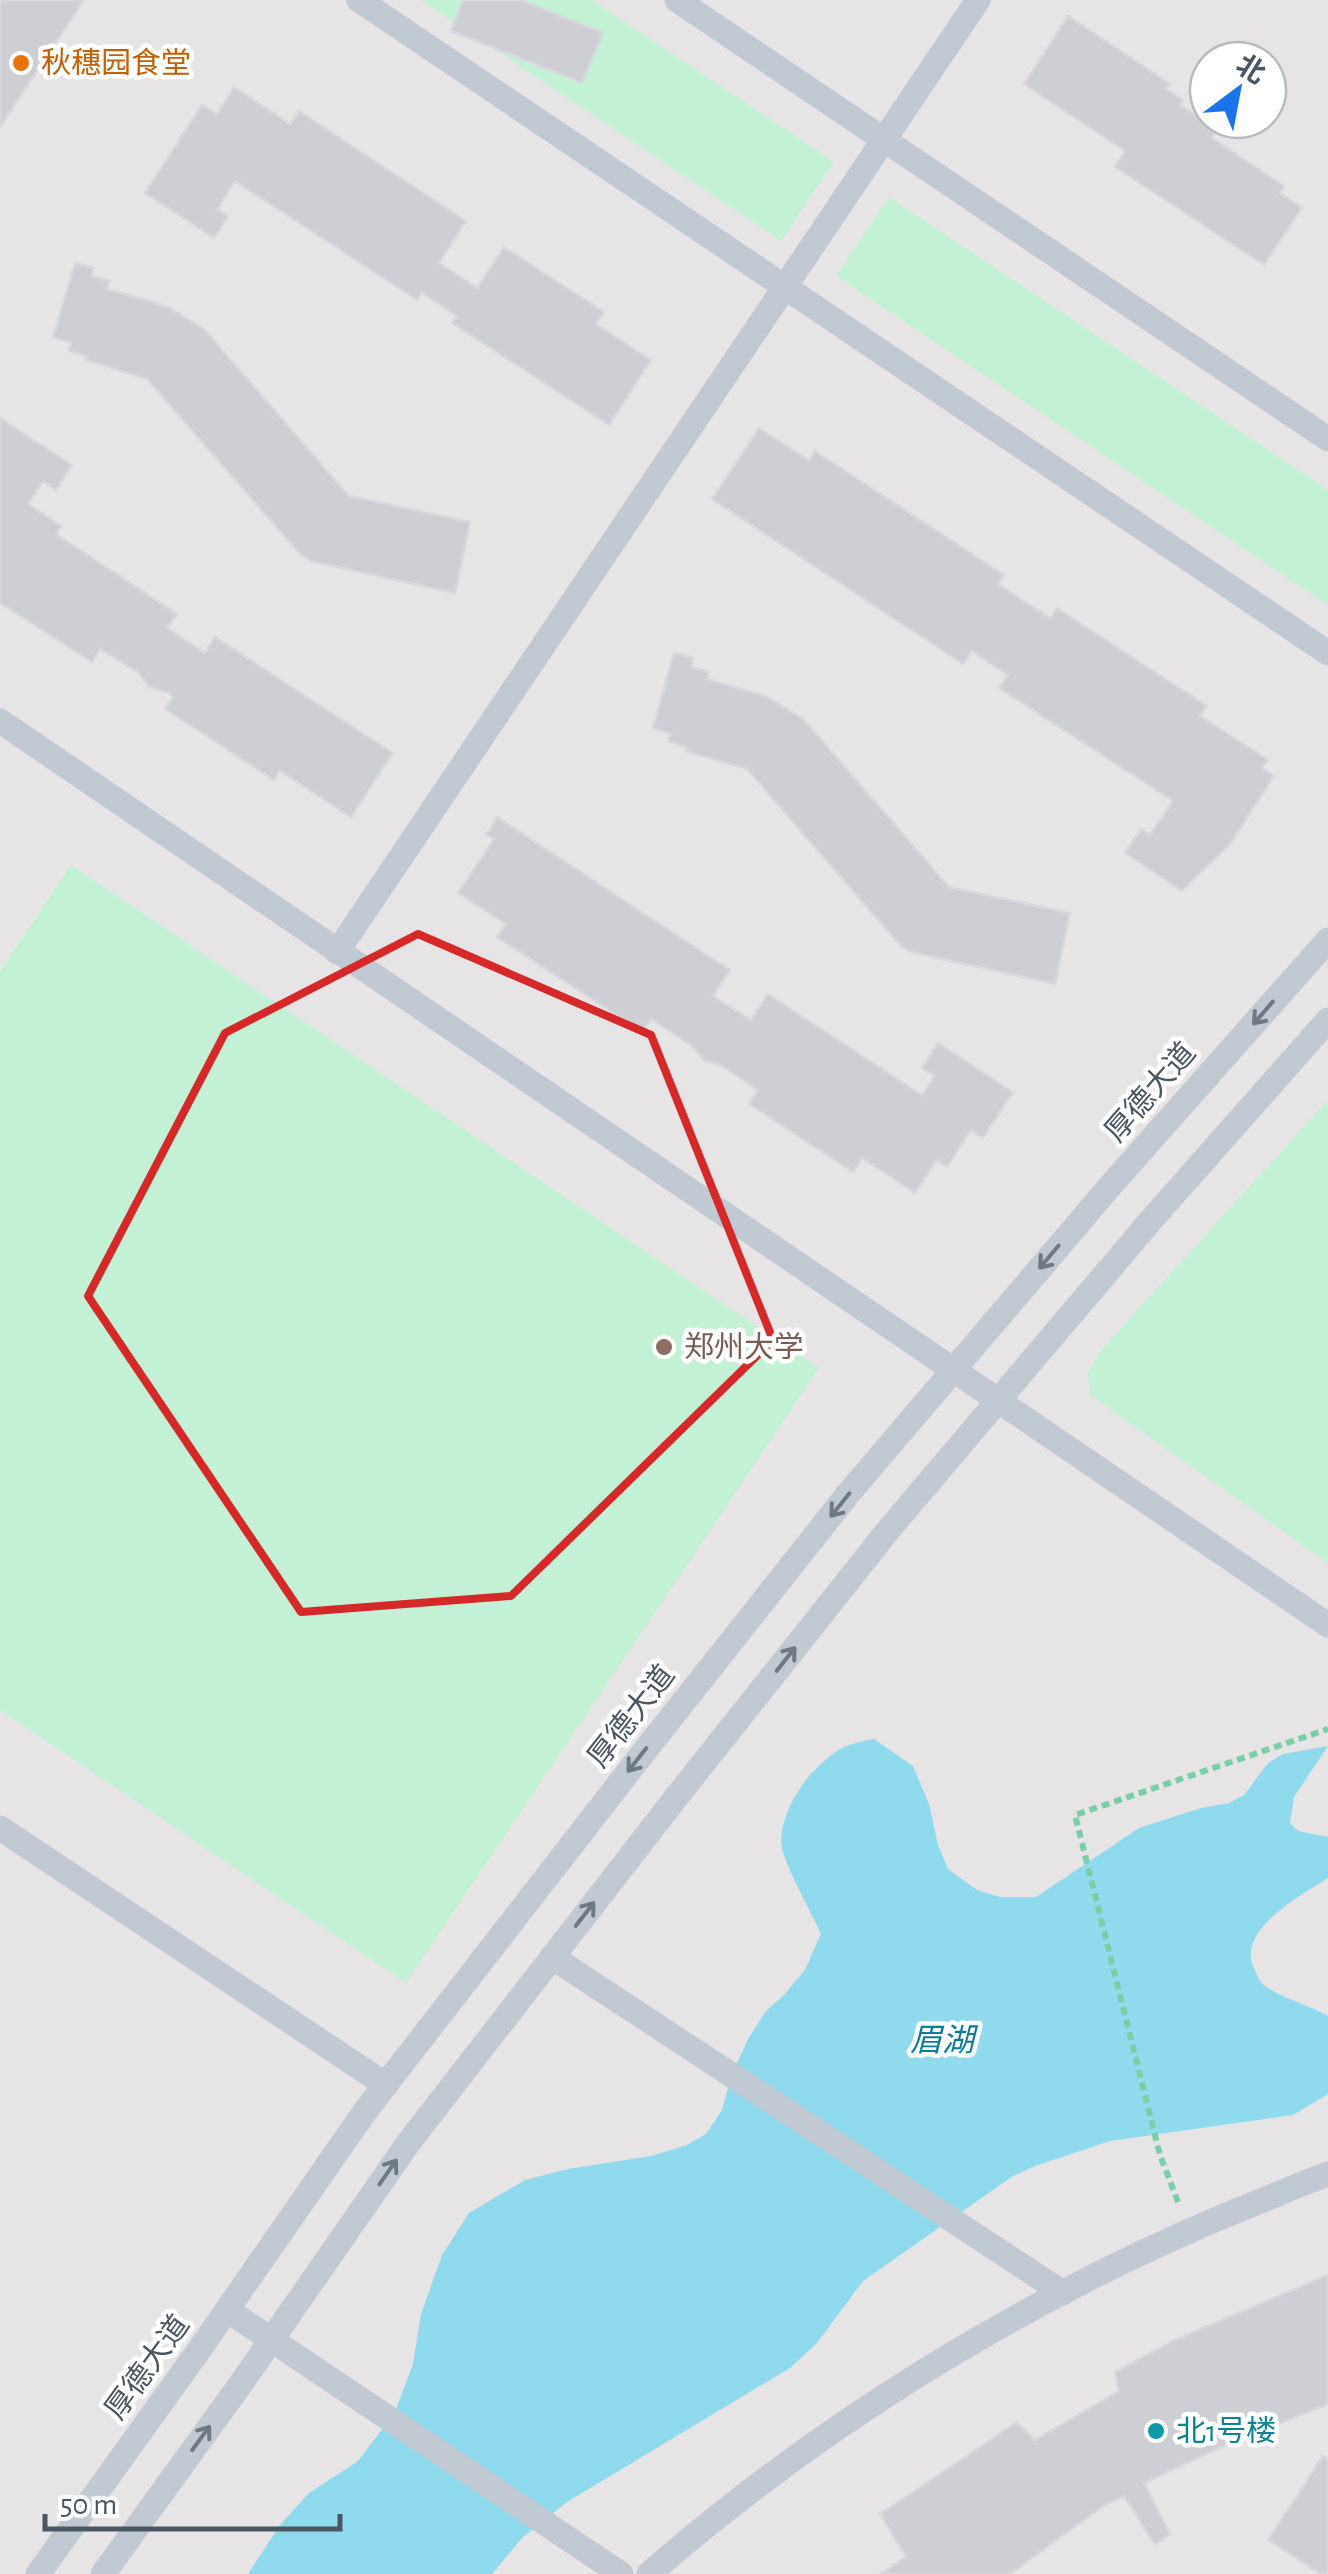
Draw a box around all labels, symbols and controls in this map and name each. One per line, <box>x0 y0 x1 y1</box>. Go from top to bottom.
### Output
north arrow <box>1188 40 1288 140</box>
place label: 秋穗园食堂 <box>41 47 191 79</box>
text: 北 <box>1231 50 1271 90</box>
marker: 秋穗园食堂 <box>10 52 32 74</box>
one-way arrow <box>1252 1000 1275 1025</box>
street label: 厚德大道 <box>1099 1036 1201 1148</box>
one-way arrow <box>1039 1244 1061 1270</box>
place label: 郑州大学 <box>684 1331 804 1363</box>
marker: 郑州大学 <box>653 1336 675 1358</box>
one-way arrow <box>829 1492 851 1518</box>
one-way arrow <box>775 1646 797 1672</box>
street label: 厚德大道 <box>581 1659 681 1773</box>
one-way arrow <box>627 1746 648 1773</box>
one-way arrow <box>575 1901 596 1928</box>
water label: 眉湖 <box>910 2024 979 2057</box>
one-way arrow <box>377 2159 398 2187</box>
street label: 厚德大道 <box>99 2309 195 2425</box>
place label: 北1号楼 <box>1176 2416 1276 2447</box>
marker: 北1号楼 <box>1145 2420 1167 2442</box>
one-way arrow <box>190 2425 211 2452</box>
scale bar <box>45 2469 340 2531</box>
text: 50 m <box>60 2490 117 2520</box>

